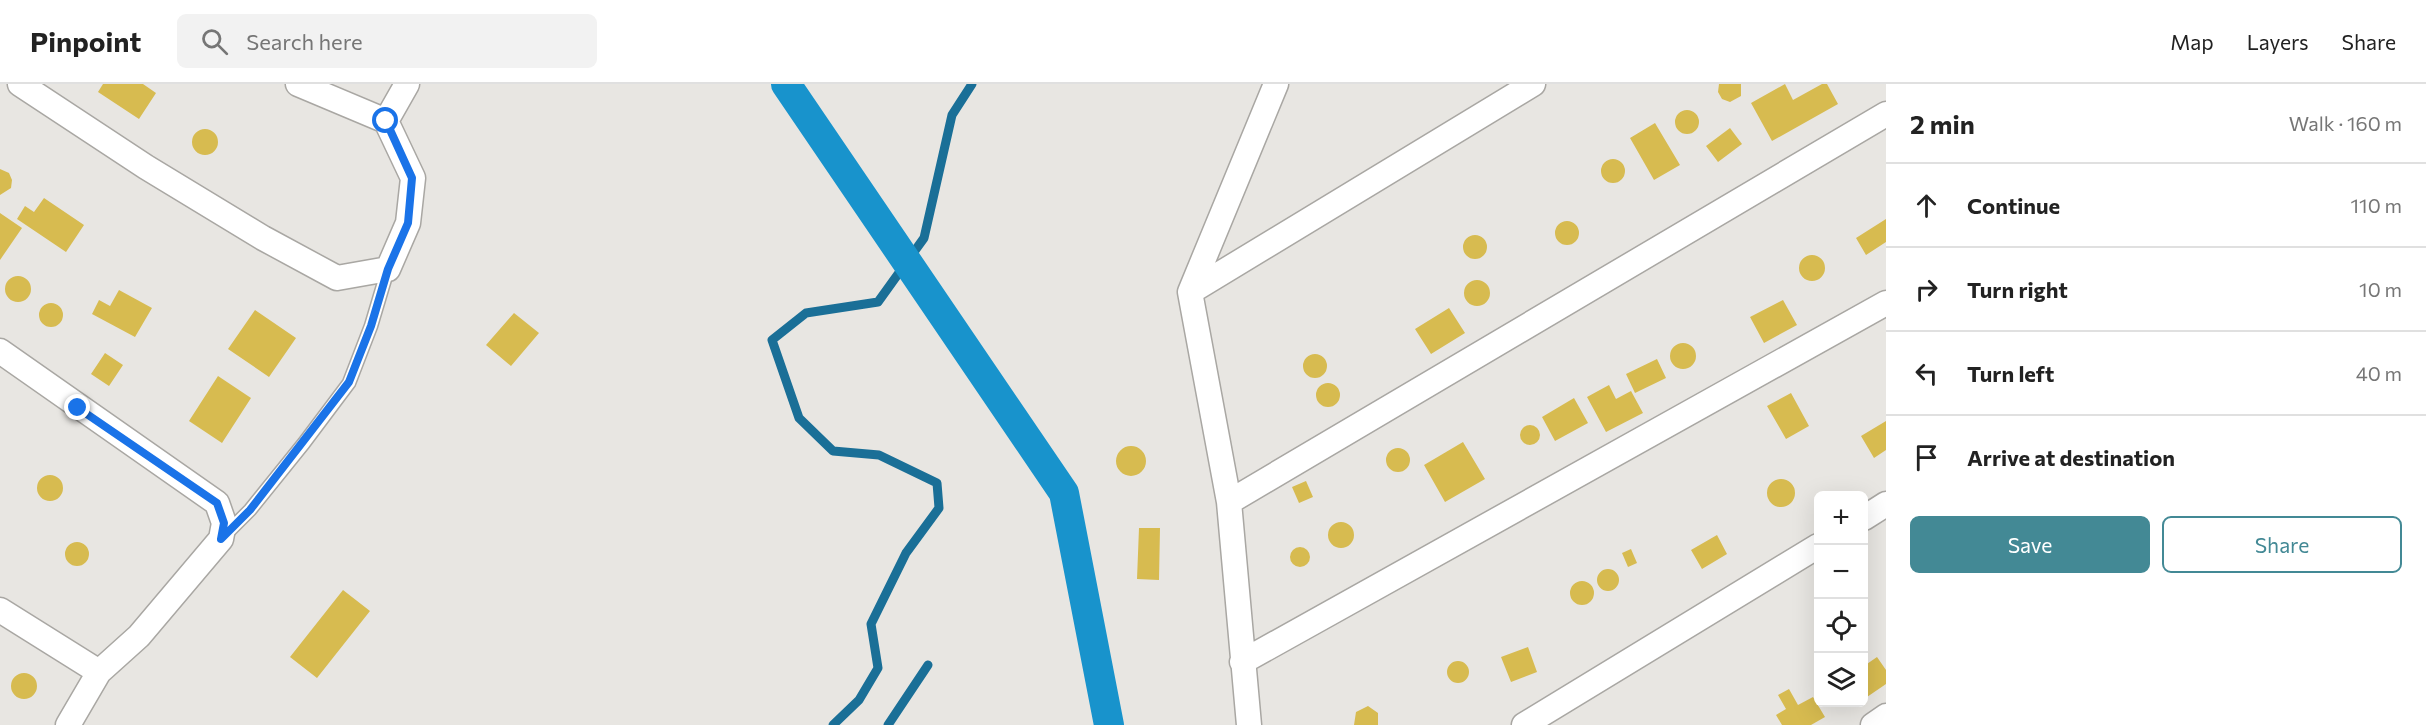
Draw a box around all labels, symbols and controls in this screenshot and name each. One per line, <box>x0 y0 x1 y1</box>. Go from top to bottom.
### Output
search box <box>177 14 597 68</box>
text: Pinpoint <box>30 24 141 58</box>
icon: search <box>198 25 231 58</box>
text: Search here <box>246 28 363 55</box>
text: Map <box>2170 29 2214 54</box>
text: Layers <box>2247 29 2309 54</box>
text: Share <box>2342 29 2396 54</box>
route start <box>372 107 398 133</box>
text: 2 min <box>1910 108 1975 139</box>
text: Walk · 160 m <box>2289 111 2402 135</box>
icon: ahead <box>1910 189 1943 222</box>
text: Continue <box>1967 192 2060 219</box>
text: 110 m <box>2351 193 2402 217</box>
icon: right <box>1910 273 1943 306</box>
text: Turn right <box>1967 276 2068 303</box>
text: 10 m <box>2359 277 2402 301</box>
icon: left <box>1910 357 1943 390</box>
text: Turn left <box>1967 360 2054 387</box>
text: 40 m <box>2356 361 2402 385</box>
route end <box>64 394 90 420</box>
icon: arrive <box>1910 441 1943 474</box>
text: Arrive at destination <box>1967 444 2175 471</box>
map controls <box>1814 491 1868 707</box>
button: + <box>1814 491 1868 545</box>
button: Save <box>1910 516 2150 573</box>
button: Share <box>2162 516 2402 573</box>
button: − <box>1814 545 1868 599</box>
button: locate <box>1814 599 1868 653</box>
button: layers <box>1814 653 1868 707</box>

